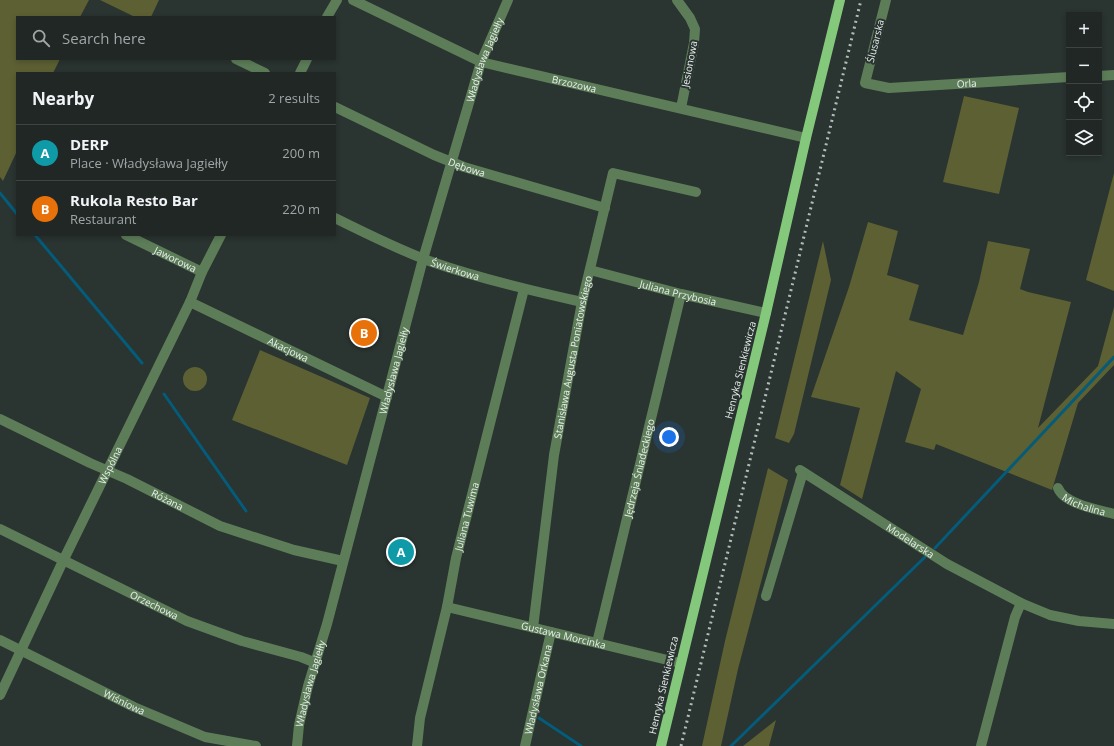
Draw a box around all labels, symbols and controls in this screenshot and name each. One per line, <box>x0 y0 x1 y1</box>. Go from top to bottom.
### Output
map controls <box>1066 12 1102 156</box>
button: + <box>1066 12 1102 48</box>
street label: Władysława Jagiełły <box>463 14 507 104</box>
search box <box>16 16 336 60</box>
street label: Ślusarska <box>863 18 887 64</box>
icon: search <box>30 27 52 49</box>
text: Search here <box>62 28 146 48</box>
street label: Jesionowa <box>677 40 700 89</box>
button: − <box>1066 48 1102 84</box>
street label: Brzozowa <box>551 72 598 96</box>
street label: Orla <box>956 76 977 91</box>
button: locate <box>1066 84 1102 120</box>
text: Nearby <box>32 87 94 110</box>
text: 2 results <box>268 89 320 107</box>
button: layers <box>1066 120 1102 156</box>
text: DERP <box>70 134 109 154</box>
text: A <box>41 144 49 162</box>
text: 200 m <box>282 144 320 162</box>
text: Place · Władysława Jagiełły <box>70 154 228 172</box>
street label: Dębowa <box>446 154 487 180</box>
text: Rukola Resto Bar <box>70 190 198 210</box>
text: B <box>41 200 49 218</box>
text: 220 m <box>282 200 320 218</box>
text: Restaurant <box>70 210 137 228</box>
street label: Jaworowa <box>151 242 199 275</box>
street label: Świerkowa <box>429 255 481 284</box>
street label: Stanisława Augusta Poniatowskiego <box>550 274 595 440</box>
street label: Juliana Przybosia <box>637 276 718 309</box>
pin: B <box>351 318 377 348</box>
street label: Henryka Sienkiewicza <box>721 320 759 420</box>
street label: Władysława Jagiełły <box>376 325 412 415</box>
street label: Akacjowa <box>265 334 311 365</box>
street label: Jędrzeja Śniadeckiego <box>620 417 658 520</box>
your location <box>659 427 679 447</box>
street label: Wspólna <box>95 444 125 486</box>
street label: Juliana Tuwima <box>451 481 482 553</box>
street label: Różana <box>149 486 186 513</box>
street label: Michalina <box>1060 490 1107 519</box>
street label: Modelarska <box>884 520 937 561</box>
pin: A <box>388 537 414 567</box>
street label: Orzechowa <box>128 587 181 623</box>
street label: Gustawa Morcinka <box>520 618 607 652</box>
street label: Henryka Sienkiewicza <box>645 635 681 735</box>
street label: Władysława Jagiełły <box>292 638 329 728</box>
street label: Władysława Orkana <box>521 643 555 736</box>
street label: Wiśniowa <box>101 686 147 718</box>

